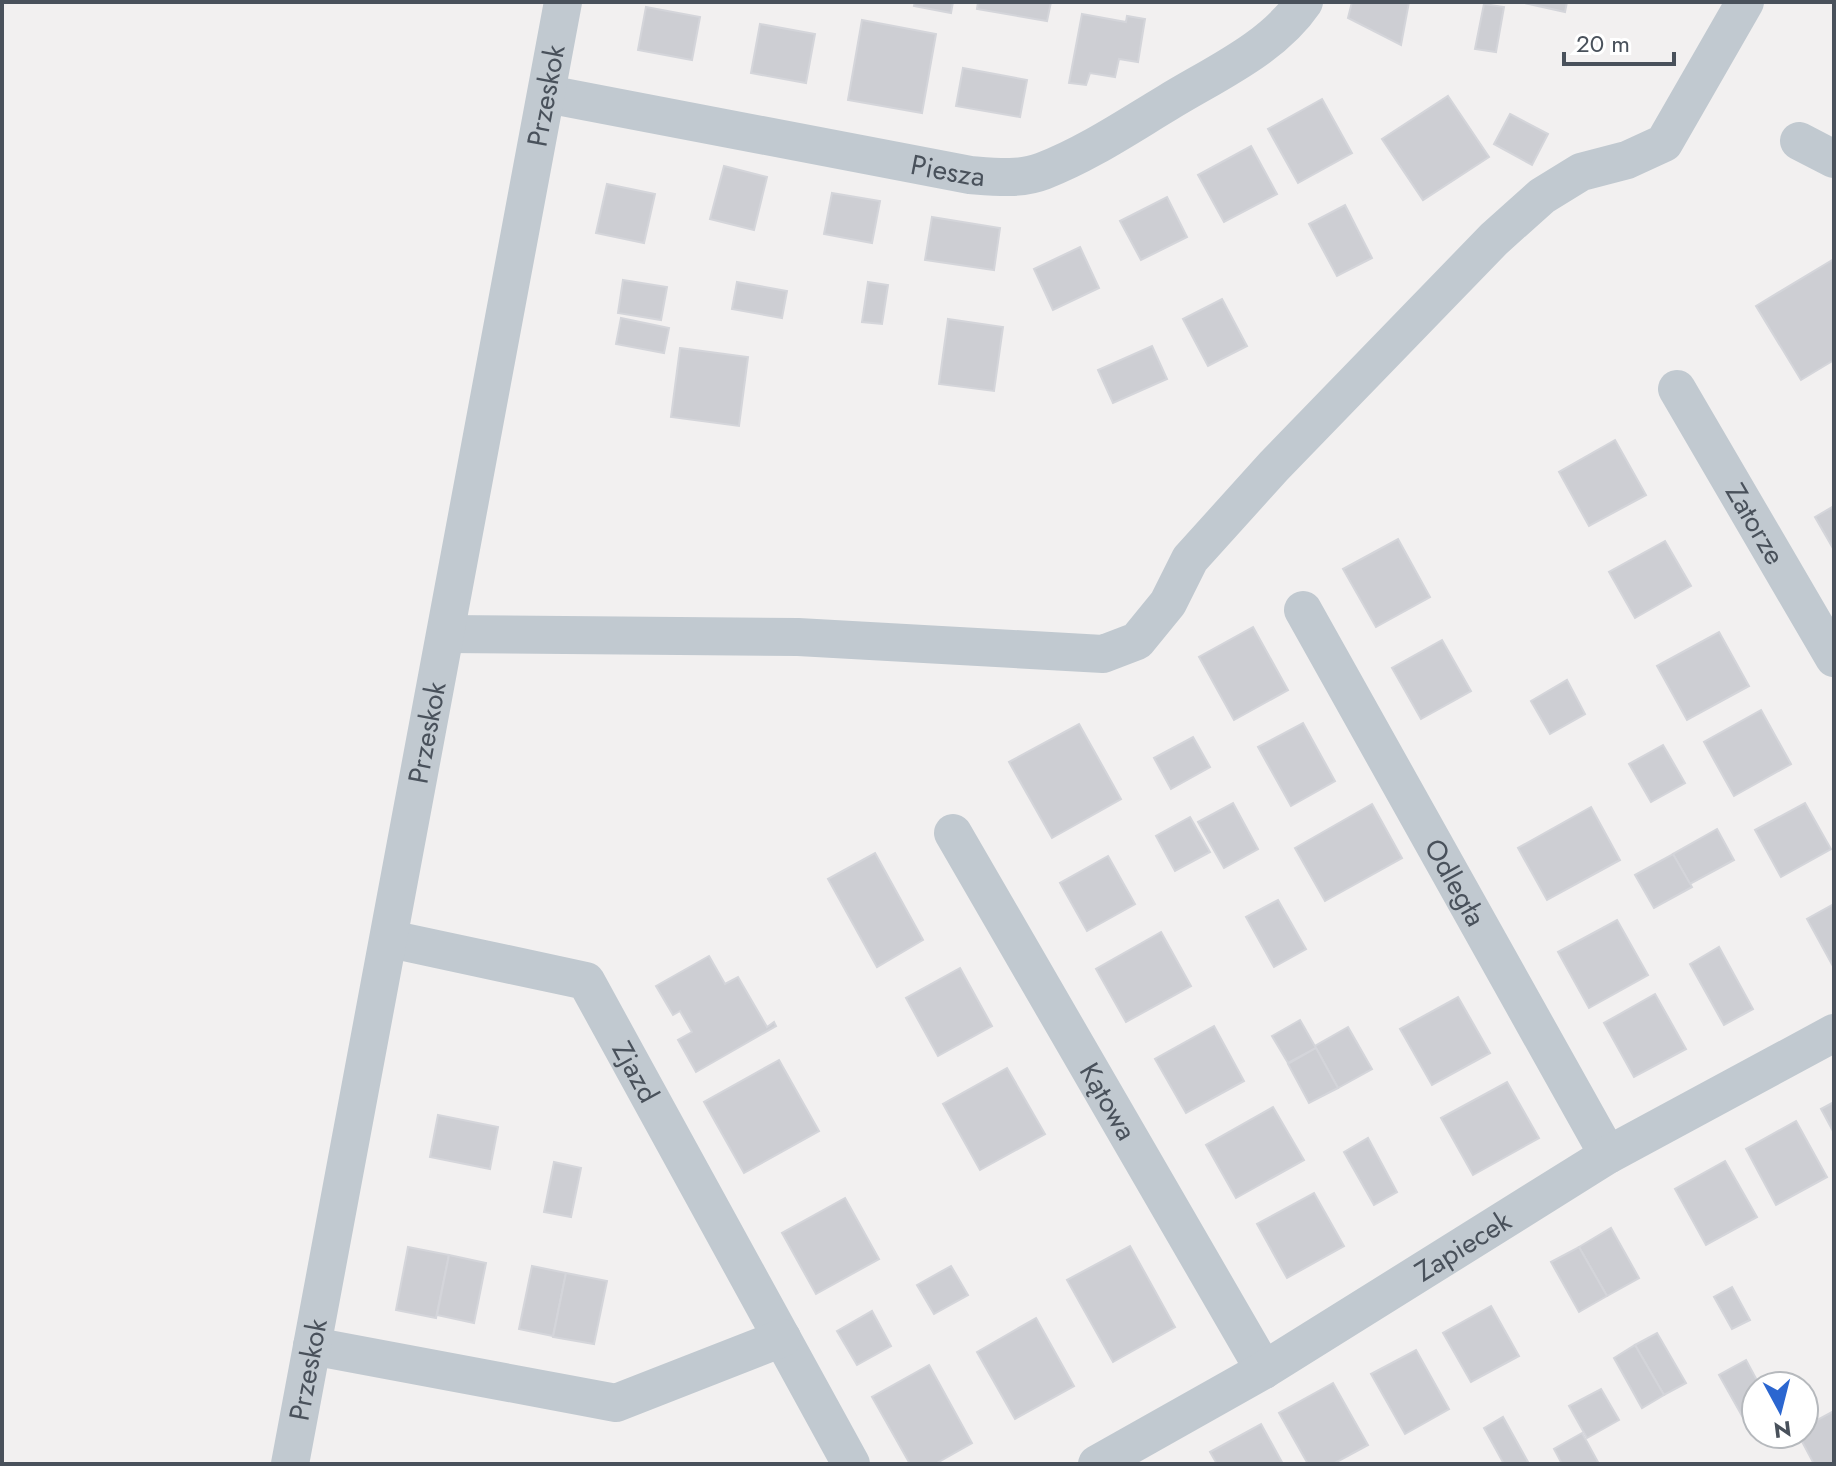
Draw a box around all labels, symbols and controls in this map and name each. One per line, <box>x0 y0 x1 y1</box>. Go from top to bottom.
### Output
scale bar <box>1564 16 1674 66</box>
text: 20 m <box>1576 26 1630 61</box>
street label: Przeskok <box>516 41 575 150</box>
street label: Piesza <box>907 144 986 197</box>
street label: Zatorze <box>1716 475 1796 572</box>
street label: Przeskok <box>397 678 456 787</box>
street label: Odległa <box>1414 831 1496 934</box>
street label: Zjazd <box>602 1034 669 1110</box>
street label: Kątowa <box>1070 1055 1147 1148</box>
street label: Zapiecek <box>1407 1200 1519 1291</box>
street label: Przeskok <box>278 1315 337 1424</box>
north arrow <box>1740 1370 1820 1450</box>
text: N <box>1772 1413 1793 1447</box>

